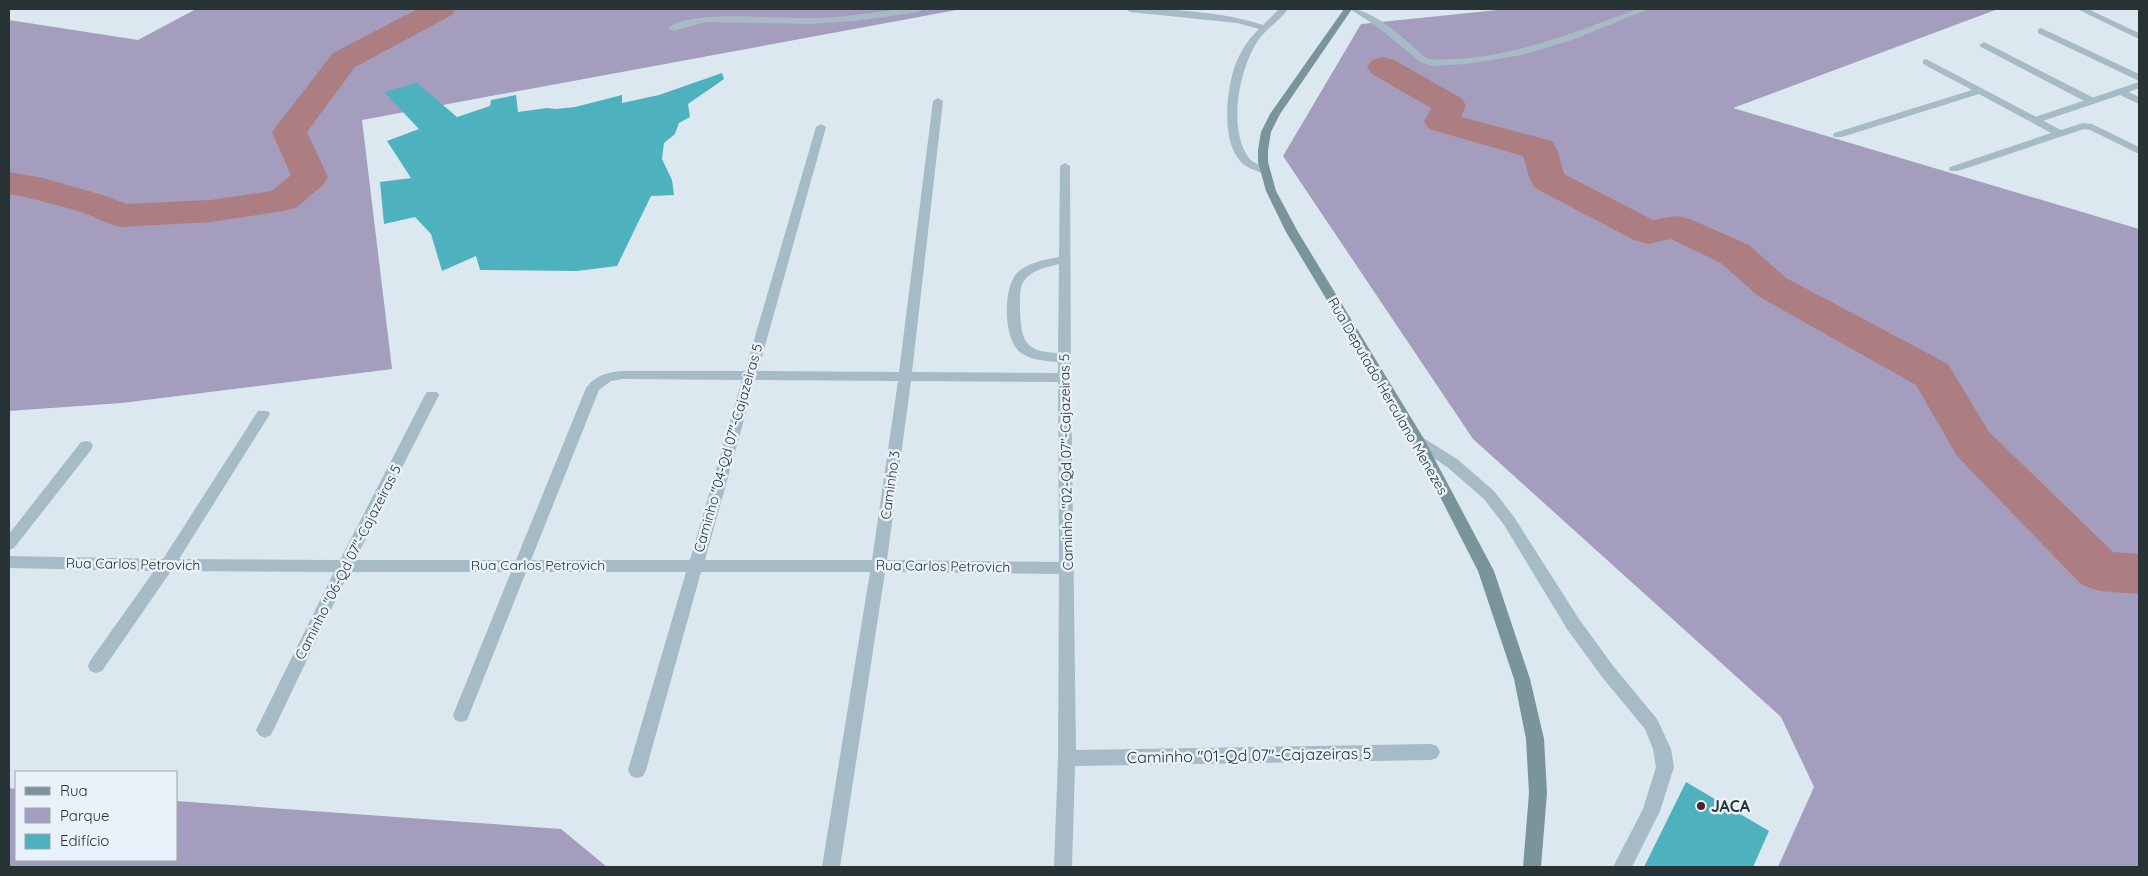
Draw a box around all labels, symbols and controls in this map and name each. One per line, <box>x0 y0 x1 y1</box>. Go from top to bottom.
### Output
street label: Rua Deputado Herculano Menezes <box>1324 294 1452 498</box>
street label: Caminho "04-Qd 07"-Cajazeiras 5 <box>690 342 766 554</box>
street label: Caminho "02-Qd 07"-Cajazeiras 5 <box>1055 354 1077 570</box>
street label: Caminho 3 <box>876 450 904 520</box>
street label: Caminho "06-Qd 07"-Cajazeiras 5 <box>291 462 405 662</box>
street label: Rua Carlos Petrovich <box>66 554 200 574</box>
street label: Rua Carlos Petrovich <box>471 556 605 574</box>
street label: Rua Carlos Petrovich <box>876 556 1010 576</box>
street label: Caminho "01-Qd 07"-Cajazeiras 5 <box>1127 743 1371 767</box>
legend <box>15 771 178 861</box>
text: Rua <box>60 781 88 800</box>
place label: JACA <box>1711 796 1751 816</box>
marker: JACA <box>1695 800 1707 812</box>
text: Parque <box>60 806 110 825</box>
text: Edifício <box>60 831 109 850</box>

